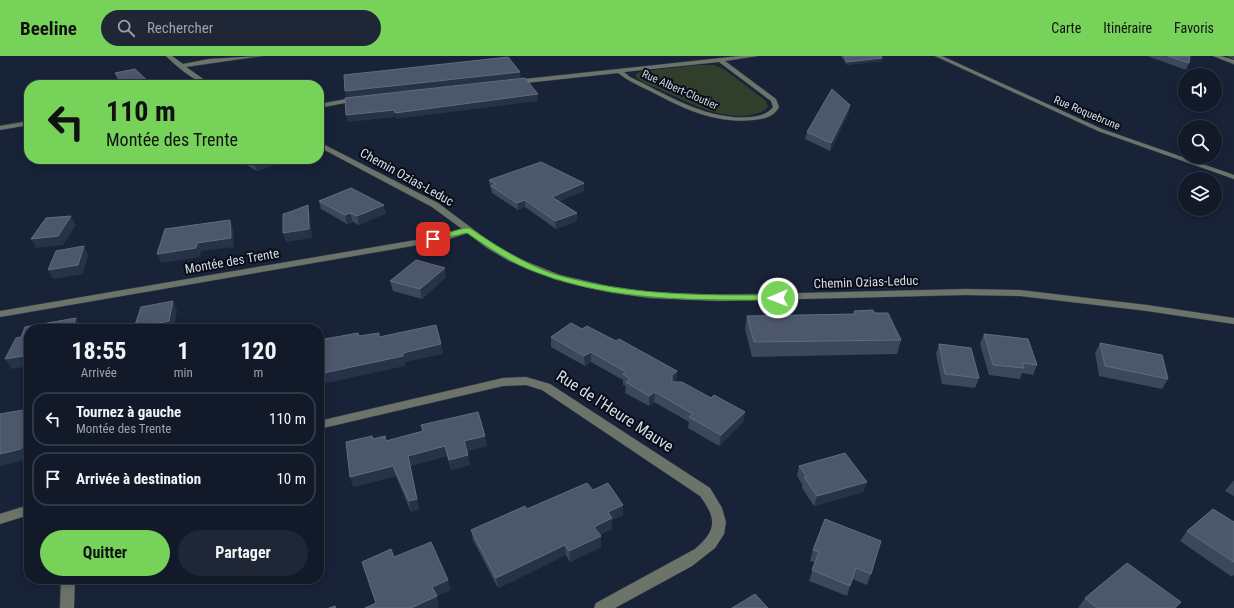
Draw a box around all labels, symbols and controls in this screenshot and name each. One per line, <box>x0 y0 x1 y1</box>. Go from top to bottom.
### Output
search box <box>101 10 381 46</box>
text: Beeline <box>20 17 77 40</box>
icon: search <box>115 17 137 39</box>
text: Rechercher <box>147 19 213 37</box>
text: Carte <box>1051 20 1081 36</box>
text: Itinéraire <box>1103 20 1152 36</box>
text: Favoris <box>1174 20 1214 36</box>
street label: Rue Albert-Cloutier <box>640 67 721 113</box>
map controls <box>1178 68 1222 216</box>
button: sound <box>1178 68 1222 112</box>
street label: Rue Roquebrune <box>1052 93 1122 133</box>
text: 110 m <box>106 95 176 128</box>
icon: left <box>40 96 92 148</box>
button: search <box>1178 120 1222 164</box>
text: Montée des Trente <box>106 129 238 150</box>
street label: Chemin Ozias-Leduc <box>358 145 456 209</box>
button: layers <box>1178 172 1222 216</box>
pin <box>416 222 450 256</box>
icon: arrive <box>422 228 444 250</box>
street label: Montée des Trente <box>184 245 280 277</box>
street label: Chemin Ozias-Leduc <box>813 273 919 291</box>
position arrow <box>757 277 799 319</box>
text: 18:55 <box>71 337 126 365</box>
text: 1 <box>177 337 189 365</box>
text: 120 <box>240 337 277 365</box>
text: Arrivée <box>81 365 117 380</box>
text: min <box>174 365 193 380</box>
text: m <box>254 365 263 380</box>
street label: Rue de l'Heure Mauve <box>553 366 677 456</box>
text: Tournez à gauche <box>76 403 181 421</box>
icon: left <box>42 408 64 430</box>
text: 110 m <box>269 410 306 428</box>
text: Montée des Trente <box>76 421 171 436</box>
icon: arrive <box>42 468 64 490</box>
text: Arrivée à destination <box>76 470 201 488</box>
text: 10 m <box>276 470 306 488</box>
button: Quitter <box>40 530 170 576</box>
button: Partager <box>178 530 308 576</box>

